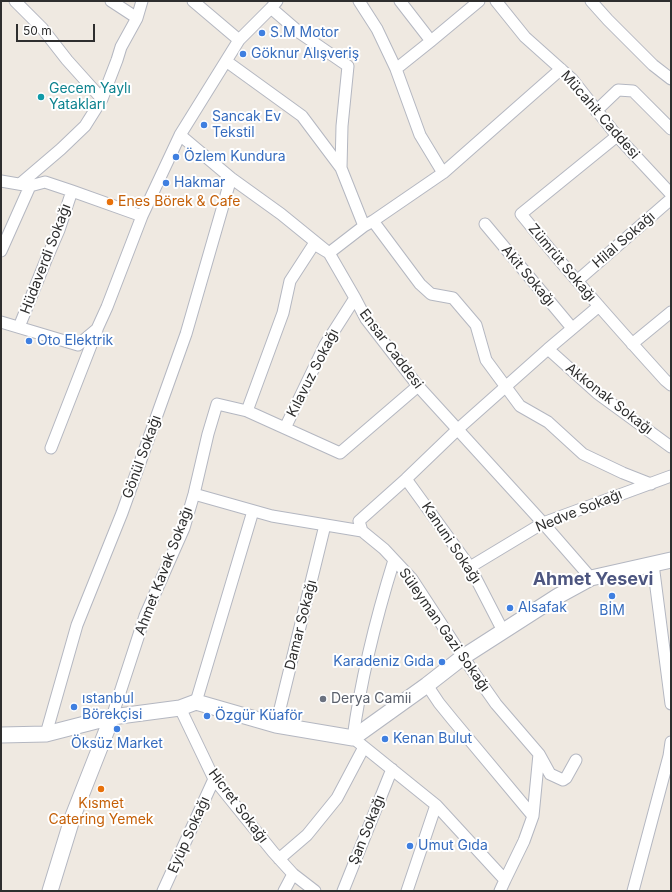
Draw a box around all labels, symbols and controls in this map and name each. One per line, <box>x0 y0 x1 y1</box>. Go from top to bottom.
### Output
scale bar <box>18 16 97 42</box>
text: 50 m <box>23 23 52 38</box>
place label: S.M Motor <box>270 25 339 41</box>
marker: S.M Motor <box>257 28 267 38</box>
place label: Göknur Alışveriş <box>251 46 359 62</box>
marker: Göknur Alışveriş <box>238 49 248 59</box>
street label: Mücahit Caddesi <box>557 67 643 163</box>
place label: Gecem Yaylı Yatakları <box>49 81 131 114</box>
marker: Gecem Yaylı Yatakları <box>36 92 46 102</box>
place label: Sancak Ev Tekstil <box>212 109 281 142</box>
marker: Sancak Ev Tekstil <box>199 120 209 130</box>
place label: Özlem Kundura <box>184 149 286 165</box>
marker: Özlem Kundura <box>171 152 181 162</box>
place label: Hakmar <box>174 175 225 191</box>
marker: Hakmar <box>161 178 171 188</box>
place label: Enes Börek & Cafe <box>118 194 241 210</box>
marker: Enes Börek & Cafe <box>105 197 115 207</box>
street label: Hüdaverdi Sokağı <box>17 202 75 316</box>
street label: Hilal Sokağı <box>589 208 659 272</box>
street label: Zümrüt Sokağı <box>525 221 599 305</box>
street label: Akit Sokağı <box>498 242 558 310</box>
street label: Ensar Caddesi <box>356 306 426 392</box>
street label: Kılavuz Sokağı <box>284 326 342 420</box>
place label: Oto Elektrik <box>37 333 113 349</box>
marker: Oto Elektrik <box>24 336 34 346</box>
street label: Akkonak Sokağı <box>562 360 656 438</box>
street label: Gönül Sokağı <box>119 413 165 501</box>
street label: Nedve Sokağı <box>533 486 625 536</box>
street label: Kanuni Sokağı <box>418 499 484 587</box>
street label: Ahmet Kavak Sokağı <box>132 504 196 638</box>
street label: Süleyman Gazi Sokağı <box>395 565 493 695</box>
district label: Ahmet Yesevi <box>533 569 653 591</box>
street label: Damar Sokağı <box>282 578 320 672</box>
marker: BİM <box>607 591 617 601</box>
place label: Alsafak <box>518 600 567 616</box>
marker: Alsafak <box>505 603 515 613</box>
place label: BİM <box>599 603 625 619</box>
place label: Karadeniz Gıda <box>333 654 434 670</box>
marker: Karadeniz Gıda <box>437 657 447 667</box>
place label: ıstanbul Börekçisi <box>82 691 142 724</box>
place label: Derya Camii <box>331 691 411 707</box>
marker: Derya Camii <box>318 694 328 704</box>
marker: ıstanbul Börekçisi <box>69 702 79 712</box>
place label: Özgür Küaför <box>215 708 303 724</box>
marker: Özgür Küaför <box>202 711 212 721</box>
marker: Öksüz Market <box>112 724 122 734</box>
place label: Kenan Bulut <box>393 731 472 747</box>
marker: Kenan Bulut <box>380 734 390 744</box>
place label: Öksüz Market <box>71 736 163 752</box>
street label: Hicret Sokağı <box>205 766 271 846</box>
marker: Kısmet Catering Yemek <box>96 784 106 794</box>
street label: Şan Sokağı <box>345 793 389 867</box>
street label: Eyüp Sokağı <box>165 794 213 876</box>
place label: Kısmet Catering Yemek <box>48 796 154 828</box>
place label: Umut Gıda <box>418 838 488 854</box>
marker: Umut Gıda <box>405 841 415 851</box>

